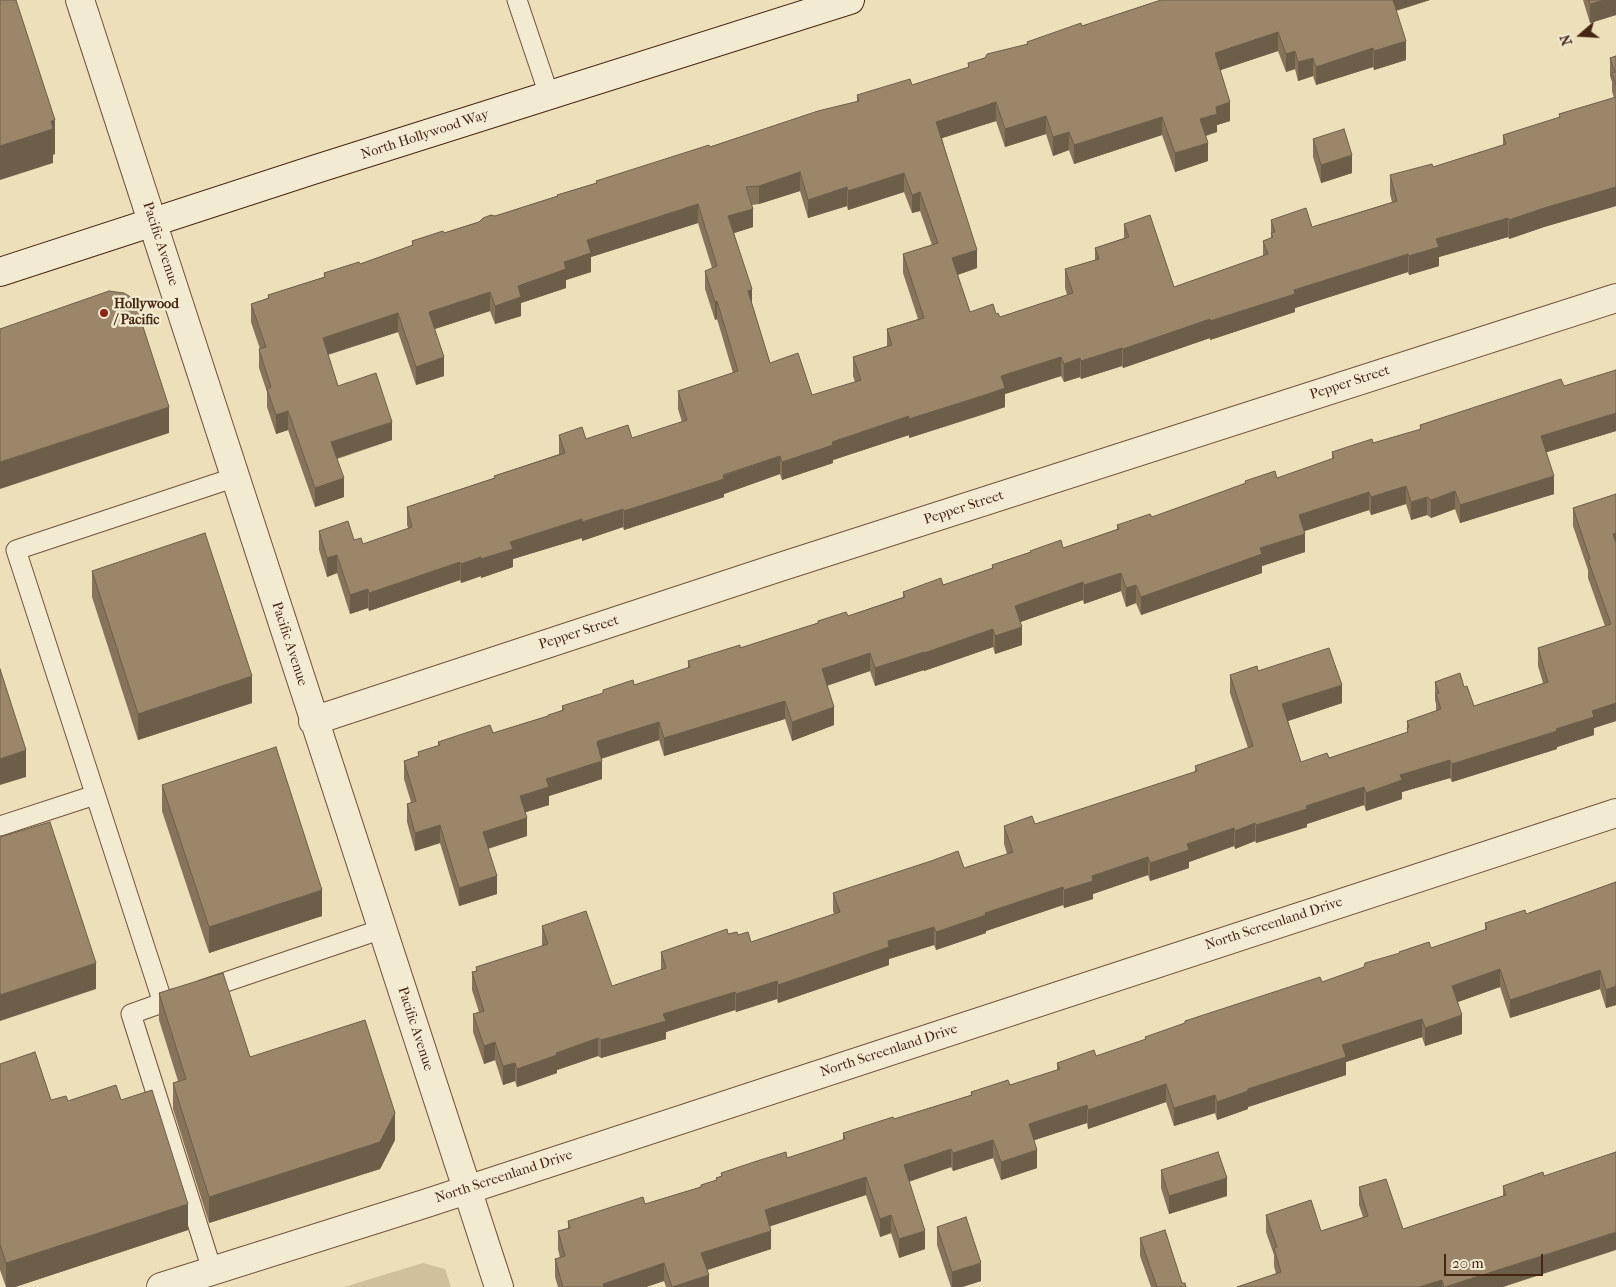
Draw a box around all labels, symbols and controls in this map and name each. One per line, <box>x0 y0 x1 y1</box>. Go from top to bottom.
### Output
north arrow <box>1556 10 1606 60</box>
text: N <box>1557 32 1576 48</box>
street label: North Hollywood Way <box>359 106 491 164</box>
street label: Pacific Avenue <box>139 200 181 288</box>
place label: Hollywood / Pacific <box>114 297 179 330</box>
marker: Hollywood / Pacific <box>98 307 110 319</box>
street label: Pepper Street <box>1308 362 1392 404</box>
street label: Pepper Street <box>922 487 1006 529</box>
street label: Pacific Avenue <box>268 600 310 688</box>
street label: Pepper Street <box>537 612 621 654</box>
street label: North Screenland Drive <box>1203 894 1345 954</box>
street label: Pacific Avenue <box>394 985 436 1073</box>
street label: North Screenland Drive <box>818 1021 960 1081</box>
street label: North Screenland Drive <box>433 1147 575 1207</box>
scale bar <box>1446 1244 1545 1276</box>
text: 20 m <box>1452 1254 1484 1272</box>

